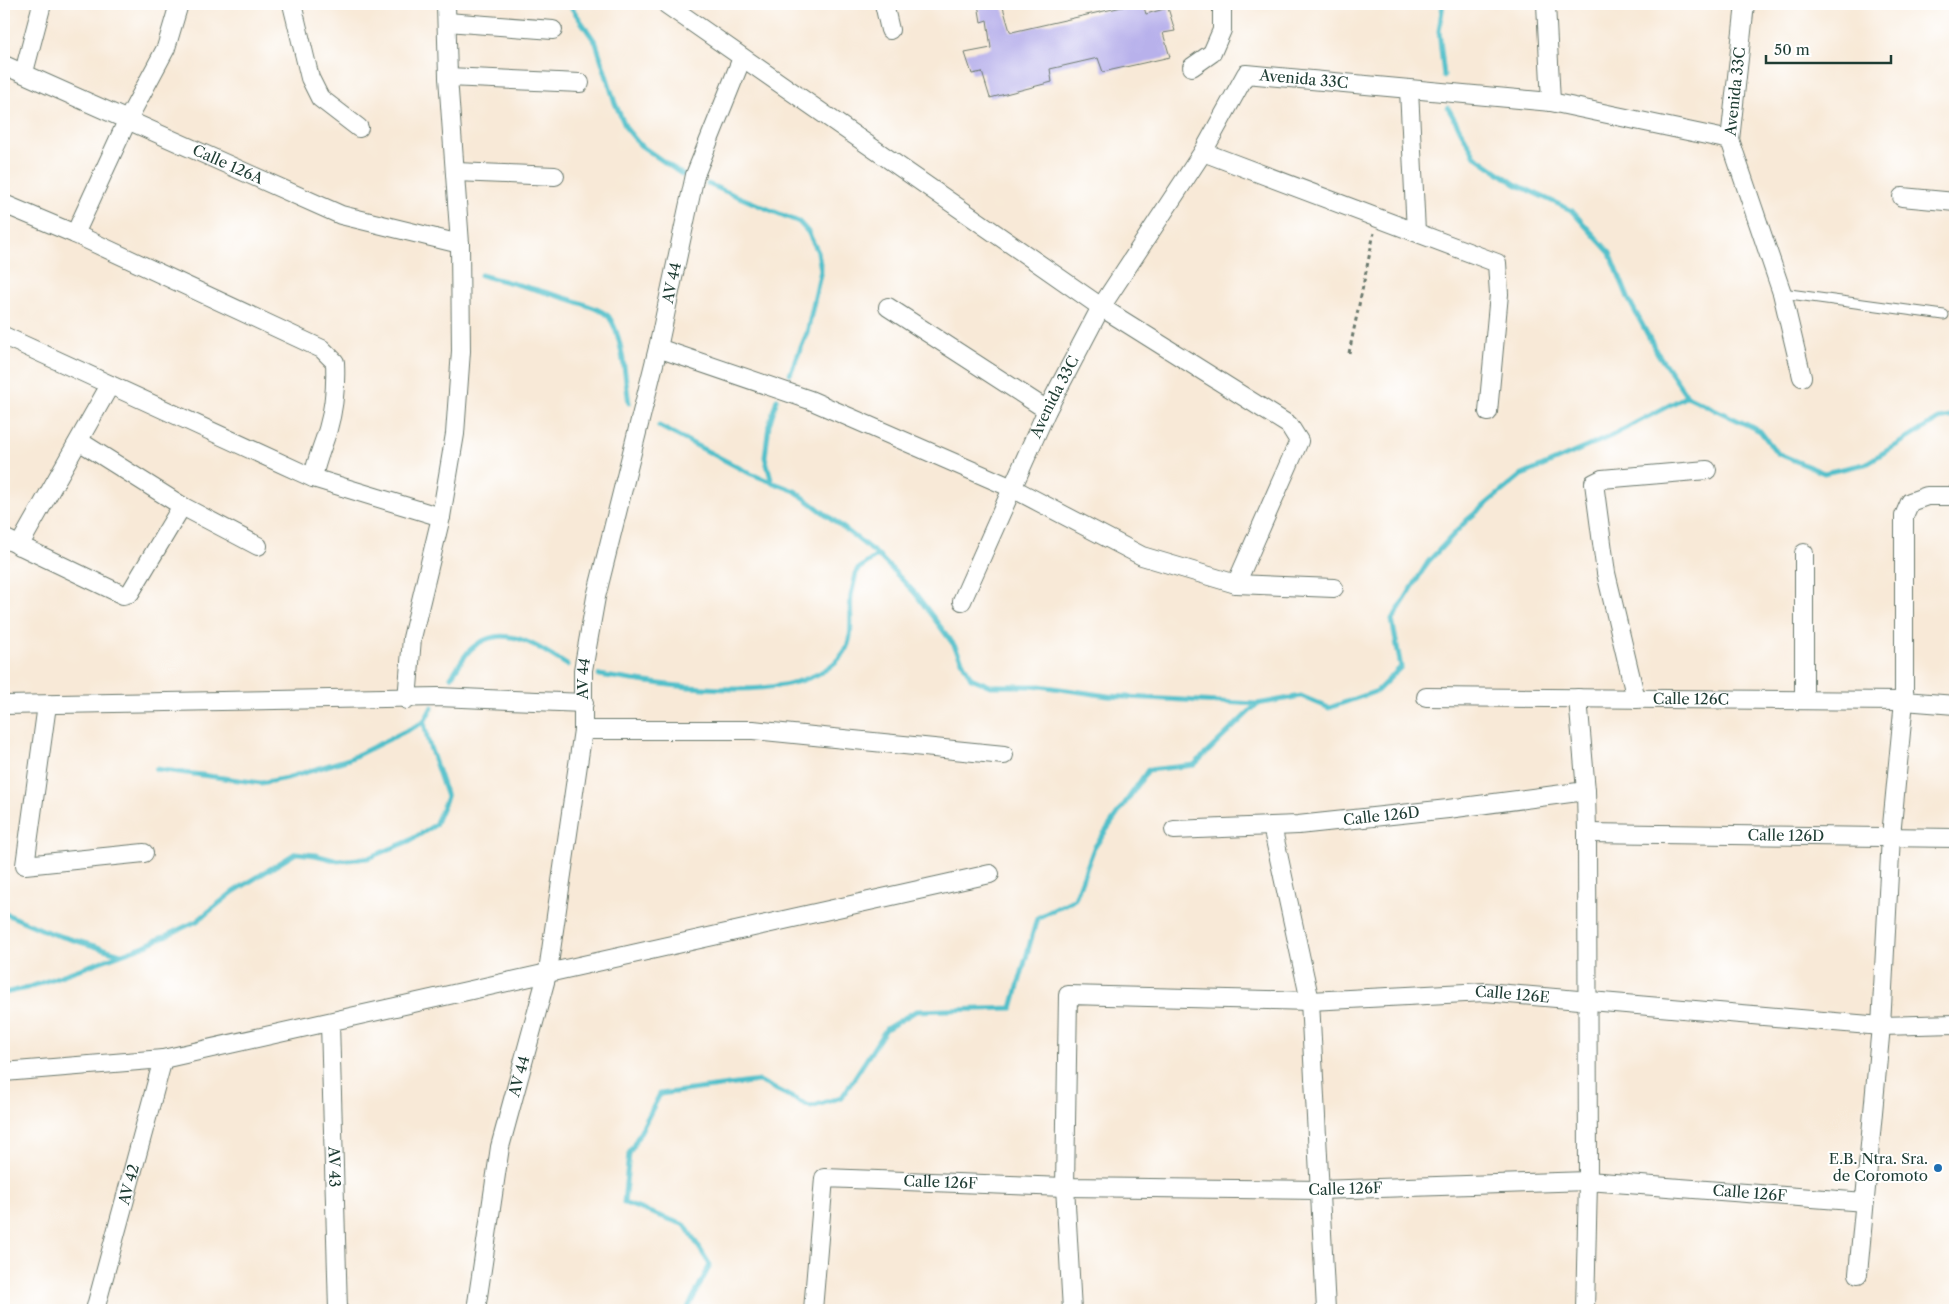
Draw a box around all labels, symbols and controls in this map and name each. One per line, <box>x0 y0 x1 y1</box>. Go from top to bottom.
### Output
scale bar <box>1766 32 1892 64</box>
text: 50 m <box>1774 40 1810 59</box>
street label: Avenida 33C <box>1720 46 1749 138</box>
street label: Avenida 33C <box>1258 65 1349 92</box>
street label: Calle 126A <box>190 140 267 189</box>
street label: AV 44 <box>658 261 685 306</box>
street label: Avenida 33C <box>1025 353 1083 442</box>
street label: AV 44 <box>573 656 594 700</box>
street label: Calle 126C <box>1653 689 1729 709</box>
street label: Calle 126D <box>1342 802 1421 829</box>
street label: Calle 126D <box>1747 825 1824 845</box>
street label: Calle 126E <box>1475 982 1551 1007</box>
street label: AV 44 <box>504 1054 533 1100</box>
street label: AV 43 <box>324 1145 345 1188</box>
place label: E.B. Ntra. Sra. de Coromoto <box>1829 1149 1928 1185</box>
street label: AV 42 <box>114 1162 143 1208</box>
marker: E.B. Ntra. Sra. de Coromoto <box>1932 1162 1944 1174</box>
street label: Calle 126F <box>903 1171 978 1193</box>
street label: Calle 126F <box>1308 1178 1383 1199</box>
street label: Calle 126F <box>1712 1180 1788 1205</box>

